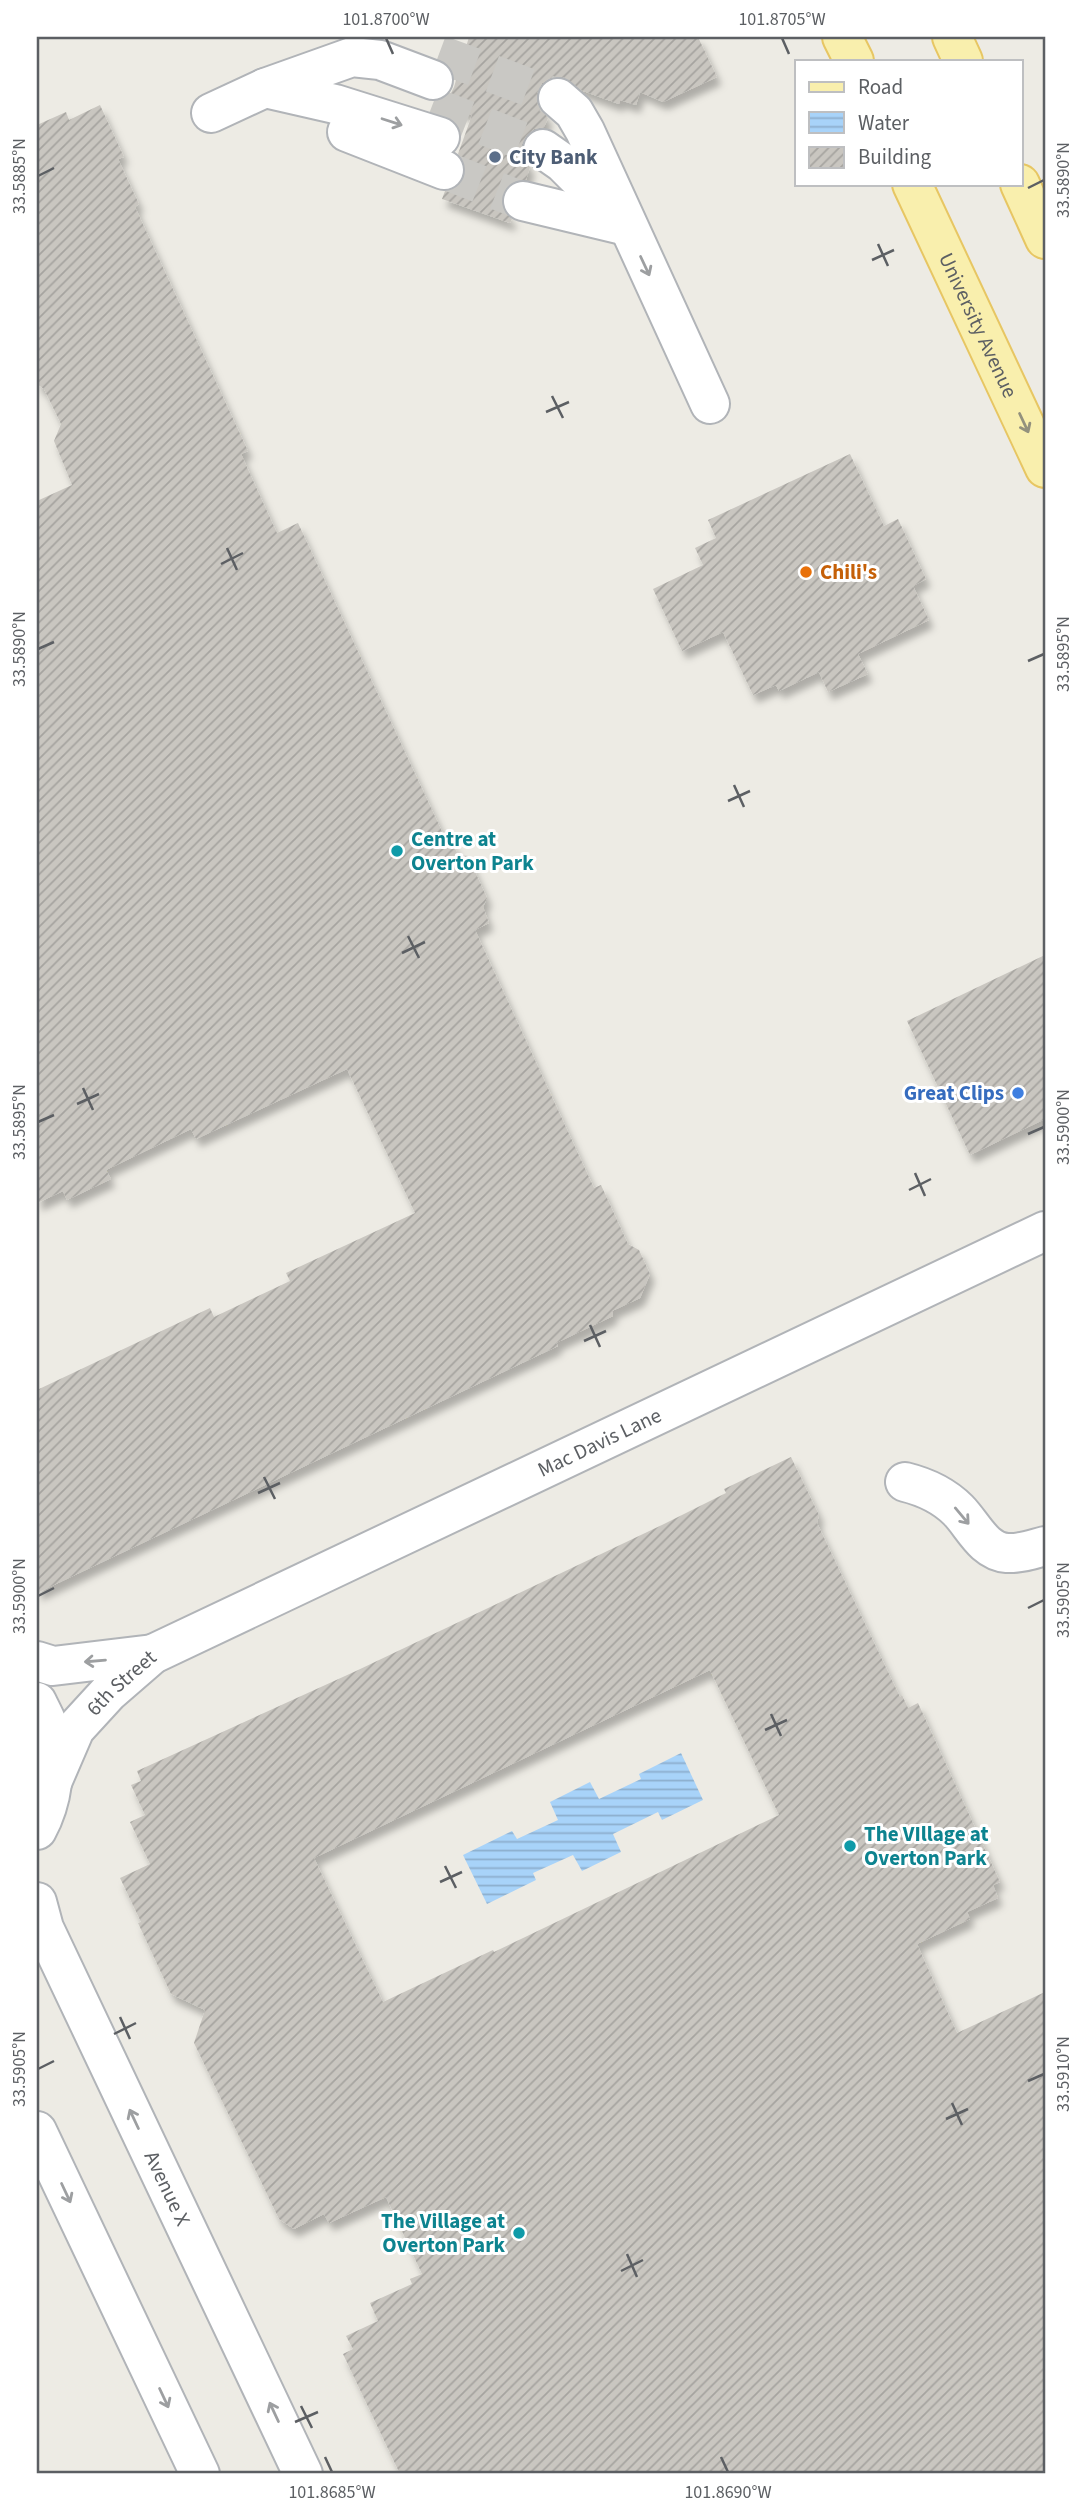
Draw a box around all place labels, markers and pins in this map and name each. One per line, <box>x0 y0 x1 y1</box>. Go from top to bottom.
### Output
place label: City Bank <box>509 142 598 172</box>
marker: City Bank <box>487 149 503 165</box>
place label: Chili's <box>820 557 877 587</box>
marker: Chili's <box>798 564 814 580</box>
place label: Centre at Overton Park <box>411 824 534 878</box>
marker: Centre at Overton Park <box>389 843 405 859</box>
place label: Great Clips <box>904 1078 1004 1108</box>
marker: Great Clips <box>1010 1085 1026 1101</box>
place label: The VIllage at Overton Park <box>864 1819 988 1873</box>
marker: The VIllage at Overton Park <box>842 1838 858 1854</box>
place label: The Village at Overton Park <box>381 2206 505 2260</box>
marker: The Village at Overton Park <box>511 2225 527 2241</box>

